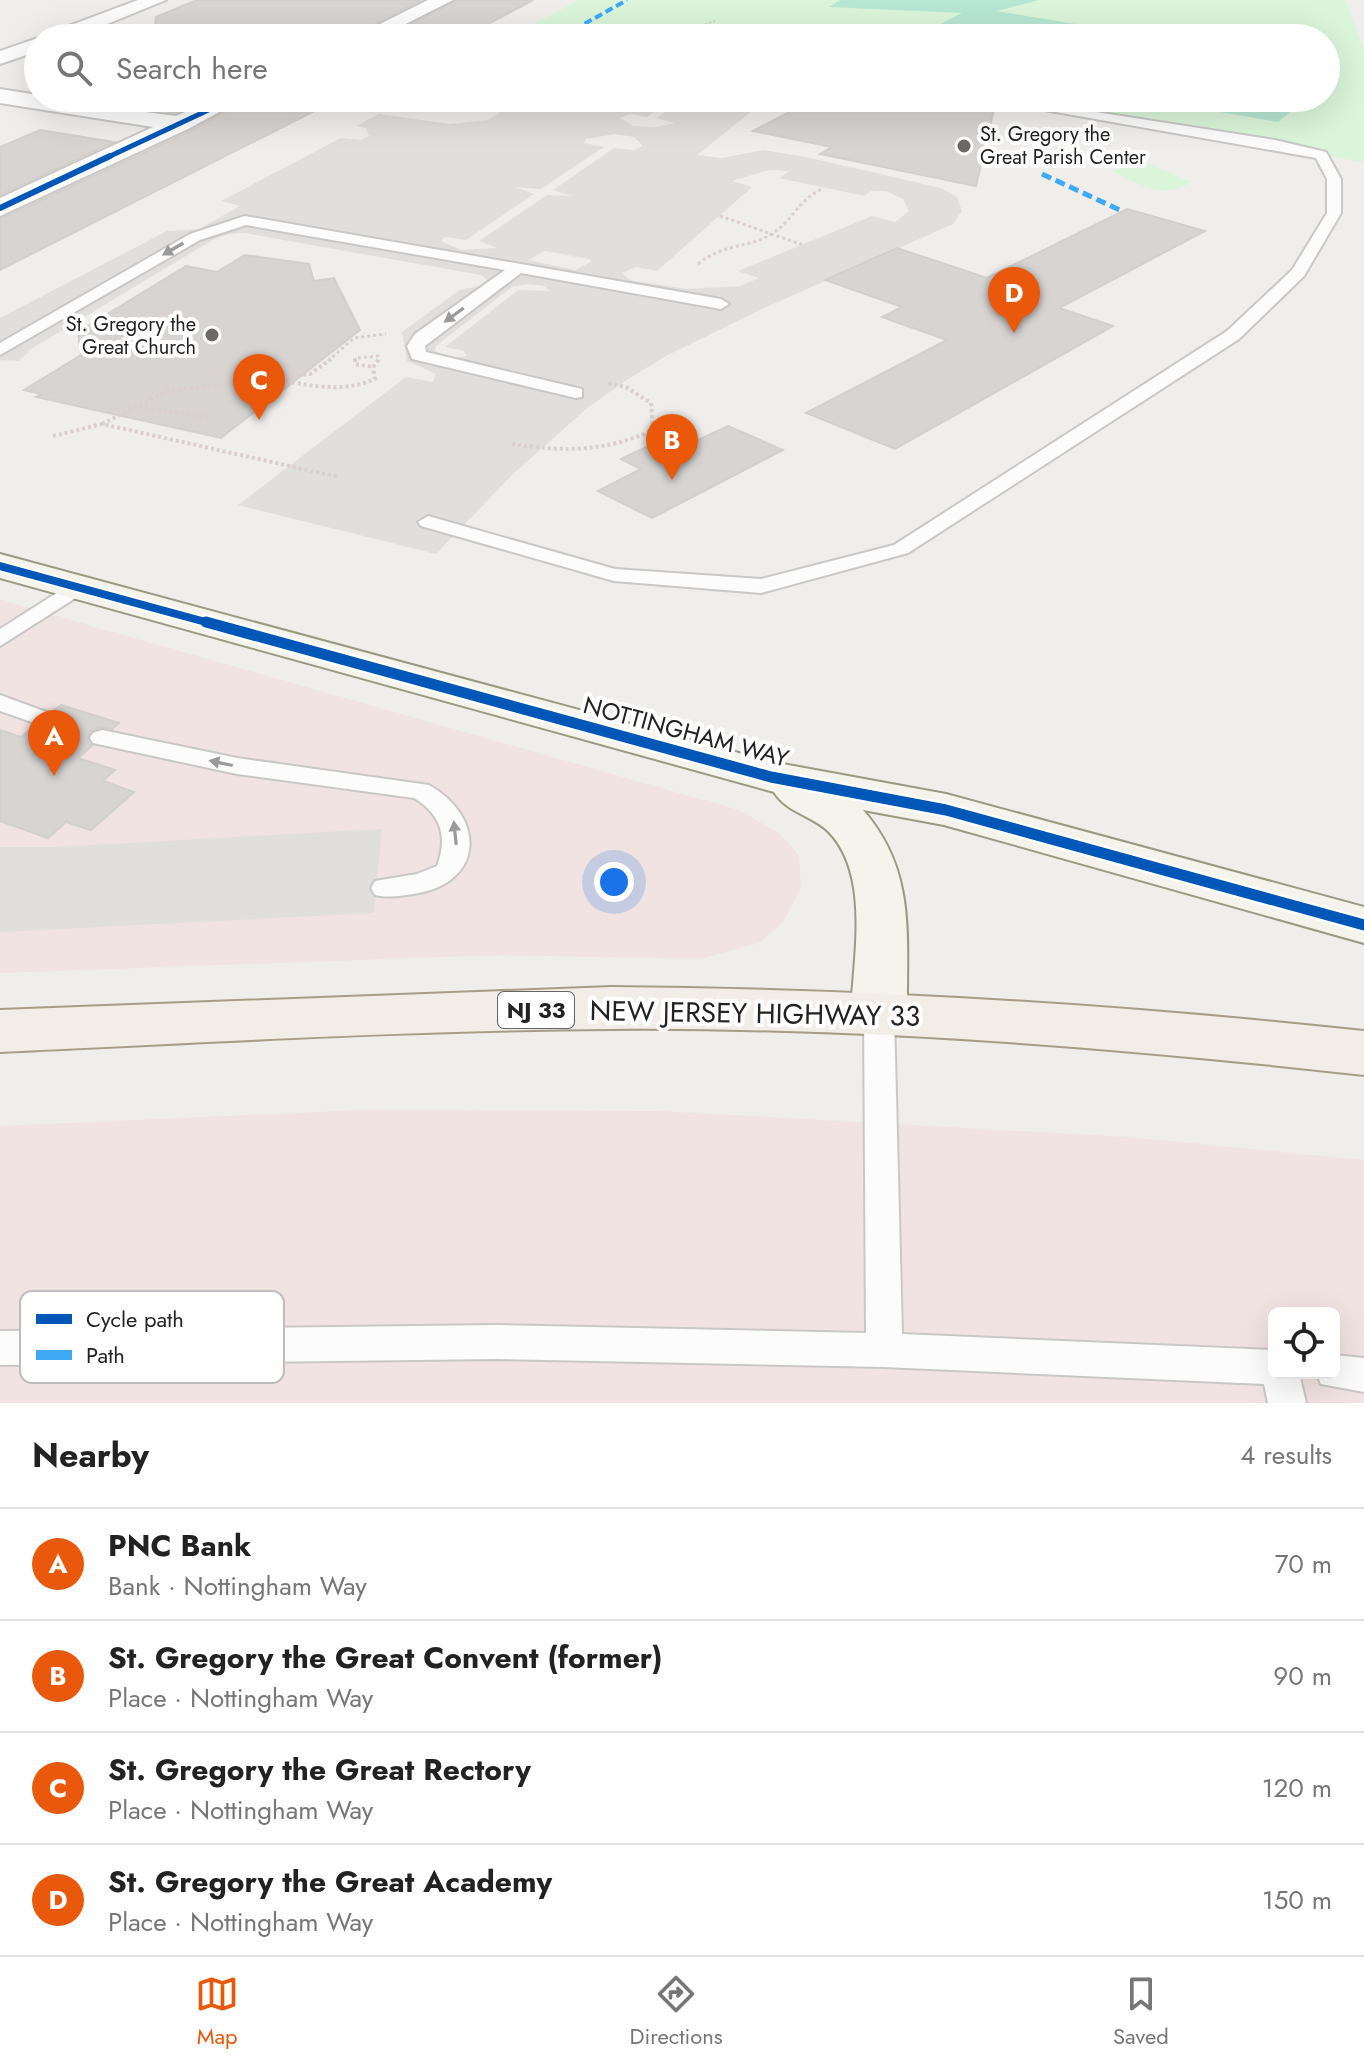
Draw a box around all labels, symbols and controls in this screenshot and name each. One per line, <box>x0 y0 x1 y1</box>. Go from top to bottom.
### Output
search box <box>24 24 1340 112</box>
icon: search <box>52 46 96 90</box>
text: Search here <box>116 47 268 90</box>
place label: St. Gregory the Great Parish Center <box>980 120 1146 172</box>
marker: St. Gregory the Great Parish Center <box>955 137 973 155</box>
one-way arrow <box>162 242 184 256</box>
pin: D <box>988 267 1040 333</box>
one-way arrow <box>443 306 464 322</box>
place label: St. Gregory the Great Church <box>66 310 196 362</box>
marker: St. Gregory the Great Church <box>203 326 221 344</box>
pin: C <box>233 354 285 420</box>
pin: B <box>646 414 698 480</box>
street label: NOTTINGHAM WAY <box>579 687 793 776</box>
pin: A <box>28 710 80 776</box>
one-way arrow <box>209 756 234 769</box>
one-way arrow <box>449 820 462 845</box>
your location <box>594 862 634 902</box>
street label: NEW JERSEY HIGHWAY 33 <box>589 990 921 1037</box>
road number: NJ 33 <box>498 992 574 1028</box>
legend <box>20 1291 284 1383</box>
text: Cycle path <box>86 1303 184 1335</box>
map controls <box>1268 1307 1340 1379</box>
button: locate <box>1268 1307 1340 1379</box>
text: Path <box>86 1339 125 1371</box>
text: Nearby <box>32 1431 149 1480</box>
text: 4 results <box>1240 1436 1332 1474</box>
text: PNC Bank <box>108 1524 251 1567</box>
text: A <box>48 1545 68 1583</box>
text: 70 m <box>1275 1545 1332 1583</box>
text: Bank · Nottingham Way <box>108 1567 367 1605</box>
text: St. Gregory the Great Convent (former) <box>108 1636 662 1679</box>
text: B <box>49 1657 67 1695</box>
text: 90 m <box>1273 1657 1332 1695</box>
text: Place · Nottingham Way <box>108 1679 373 1717</box>
text: St. Gregory the Great Rectory <box>108 1748 531 1791</box>
text: C <box>49 1769 67 1807</box>
text: 120 m <box>1262 1769 1332 1807</box>
text: Place · Nottingham Way <box>108 1791 373 1829</box>
text: St. Gregory the Great Academy <box>108 1860 552 1903</box>
text: D <box>48 1881 68 1919</box>
text: 150 m <box>1262 1881 1332 1919</box>
text: Place · Nottingham Way <box>108 1903 373 1941</box>
tab: Map <box>195 1972 239 2052</box>
tab: Directions <box>630 1972 723 2052</box>
tab: Saved <box>1113 1972 1169 2052</box>

